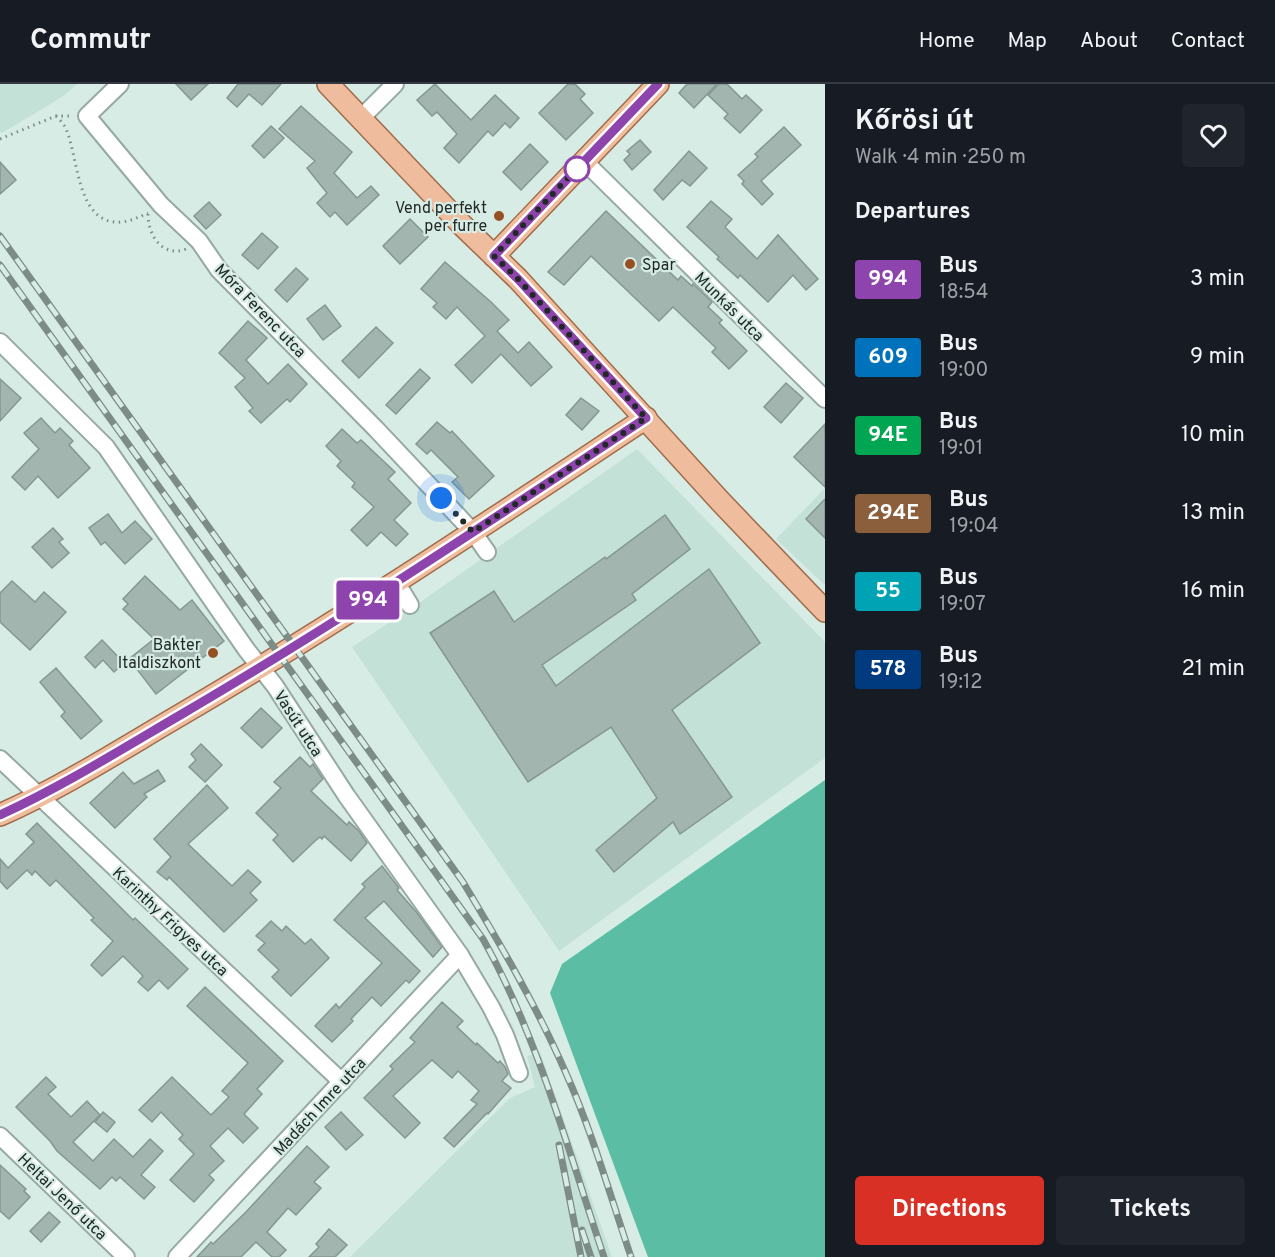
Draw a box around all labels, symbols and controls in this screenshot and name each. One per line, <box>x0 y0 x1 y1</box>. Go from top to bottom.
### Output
text: Commutr <box>30 23 151 59</box>
text: Home <box>919 28 975 55</box>
text: Map <box>1008 28 1047 55</box>
text: About <box>1080 28 1138 55</box>
text: Contact <box>1171 28 1245 55</box>
text: Kőrösi út <box>855 104 974 140</box>
button: heart <box>1182 104 1245 167</box>
text: Walk · 4 min · 250 m <box>855 145 1026 171</box>
unlabelled marker <box>564 156 590 182</box>
place label: Vend perfekt per furre <box>395 199 487 237</box>
text: Departures <box>855 199 971 226</box>
marker: Vend perfekt per furre <box>492 209 506 223</box>
text: Bus <box>939 253 978 280</box>
place label: Spar <box>642 256 676 276</box>
marker: Spar <box>623 257 637 271</box>
street label: Móra Ferenc utca <box>210 260 310 363</box>
text: 994 <box>868 266 908 293</box>
text: 3 min <box>1190 266 1245 293</box>
street label: Munkás utca <box>690 268 768 346</box>
text: 18:54 <box>939 280 988 306</box>
text: Bus <box>939 331 978 358</box>
text: 609 <box>868 344 908 371</box>
text: 9 min <box>1190 344 1245 371</box>
text: 19:00 <box>939 358 988 384</box>
text: Bus <box>939 409 978 436</box>
text: 94E <box>868 422 908 449</box>
text: 10 min <box>1181 422 1245 449</box>
text: 19:01 <box>939 436 983 462</box>
your location <box>426 483 456 513</box>
text: Bus <box>949 487 988 514</box>
text: 294E <box>867 500 919 527</box>
text: 13 min <box>1182 500 1245 527</box>
text: 19:04 <box>949 514 999 540</box>
text: Bus <box>939 565 978 592</box>
text: 55 <box>875 578 901 605</box>
text: 16 min <box>1182 578 1245 605</box>
line badge: 994 <box>334 580 403 620</box>
text: 994 <box>348 587 388 614</box>
text: 19:07 <box>939 592 986 618</box>
place label: Bakter Italdiszkont <box>118 636 201 674</box>
text: Bus <box>939 643 978 670</box>
marker: Bakter Italdiszkont <box>206 646 220 660</box>
text: 578 <box>870 656 906 683</box>
text: 21 min <box>1182 656 1245 683</box>
text: 19:12 <box>939 670 983 696</box>
street label: Vasút utca <box>268 687 326 761</box>
street label: Karinthy Frigyes utca <box>108 864 232 981</box>
street label: Madách Imre utca <box>270 1054 371 1161</box>
street label: Heltai Jenő utca <box>13 1150 111 1245</box>
button: Directions <box>855 1176 1044 1245</box>
button: Tickets <box>1056 1176 1245 1245</box>

